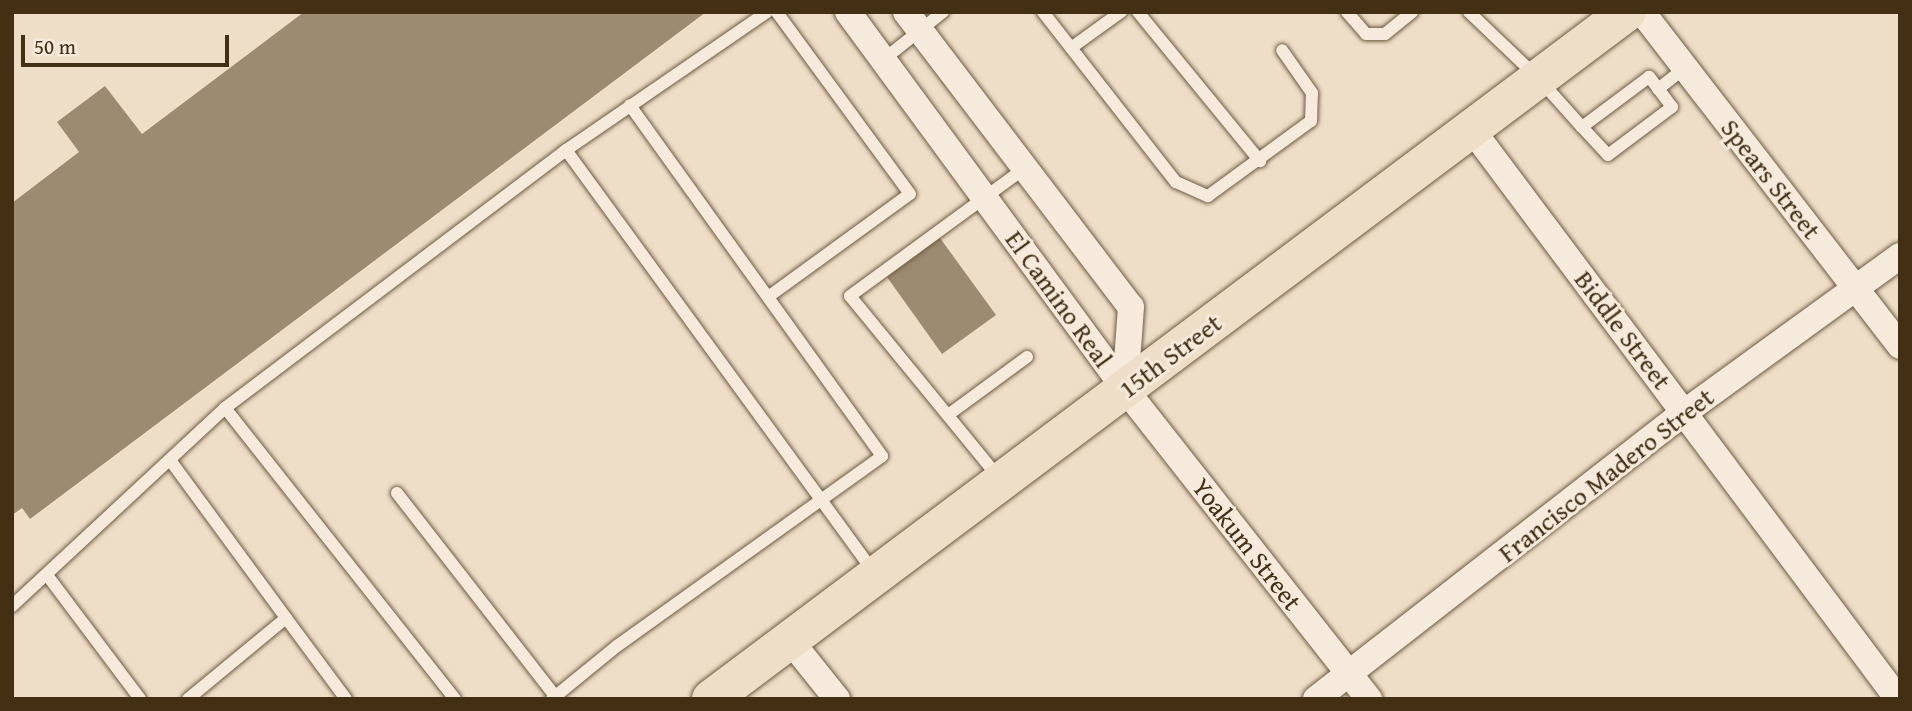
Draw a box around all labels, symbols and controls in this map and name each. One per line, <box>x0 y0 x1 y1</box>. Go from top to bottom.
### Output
scale bar <box>24 21 233 65</box>
text: 50 m <box>34 31 76 62</box>
street label: Spears Street <box>1714 113 1828 245</box>
street label: El Camino Real <box>999 225 1119 373</box>
street label: Biddle Street <box>1568 264 1678 396</box>
street label: 15th Street <box>1113 307 1227 405</box>
street label: Francisco Madero Street <box>1492 381 1720 569</box>
street label: Yoakum Street <box>1186 471 1308 617</box>

